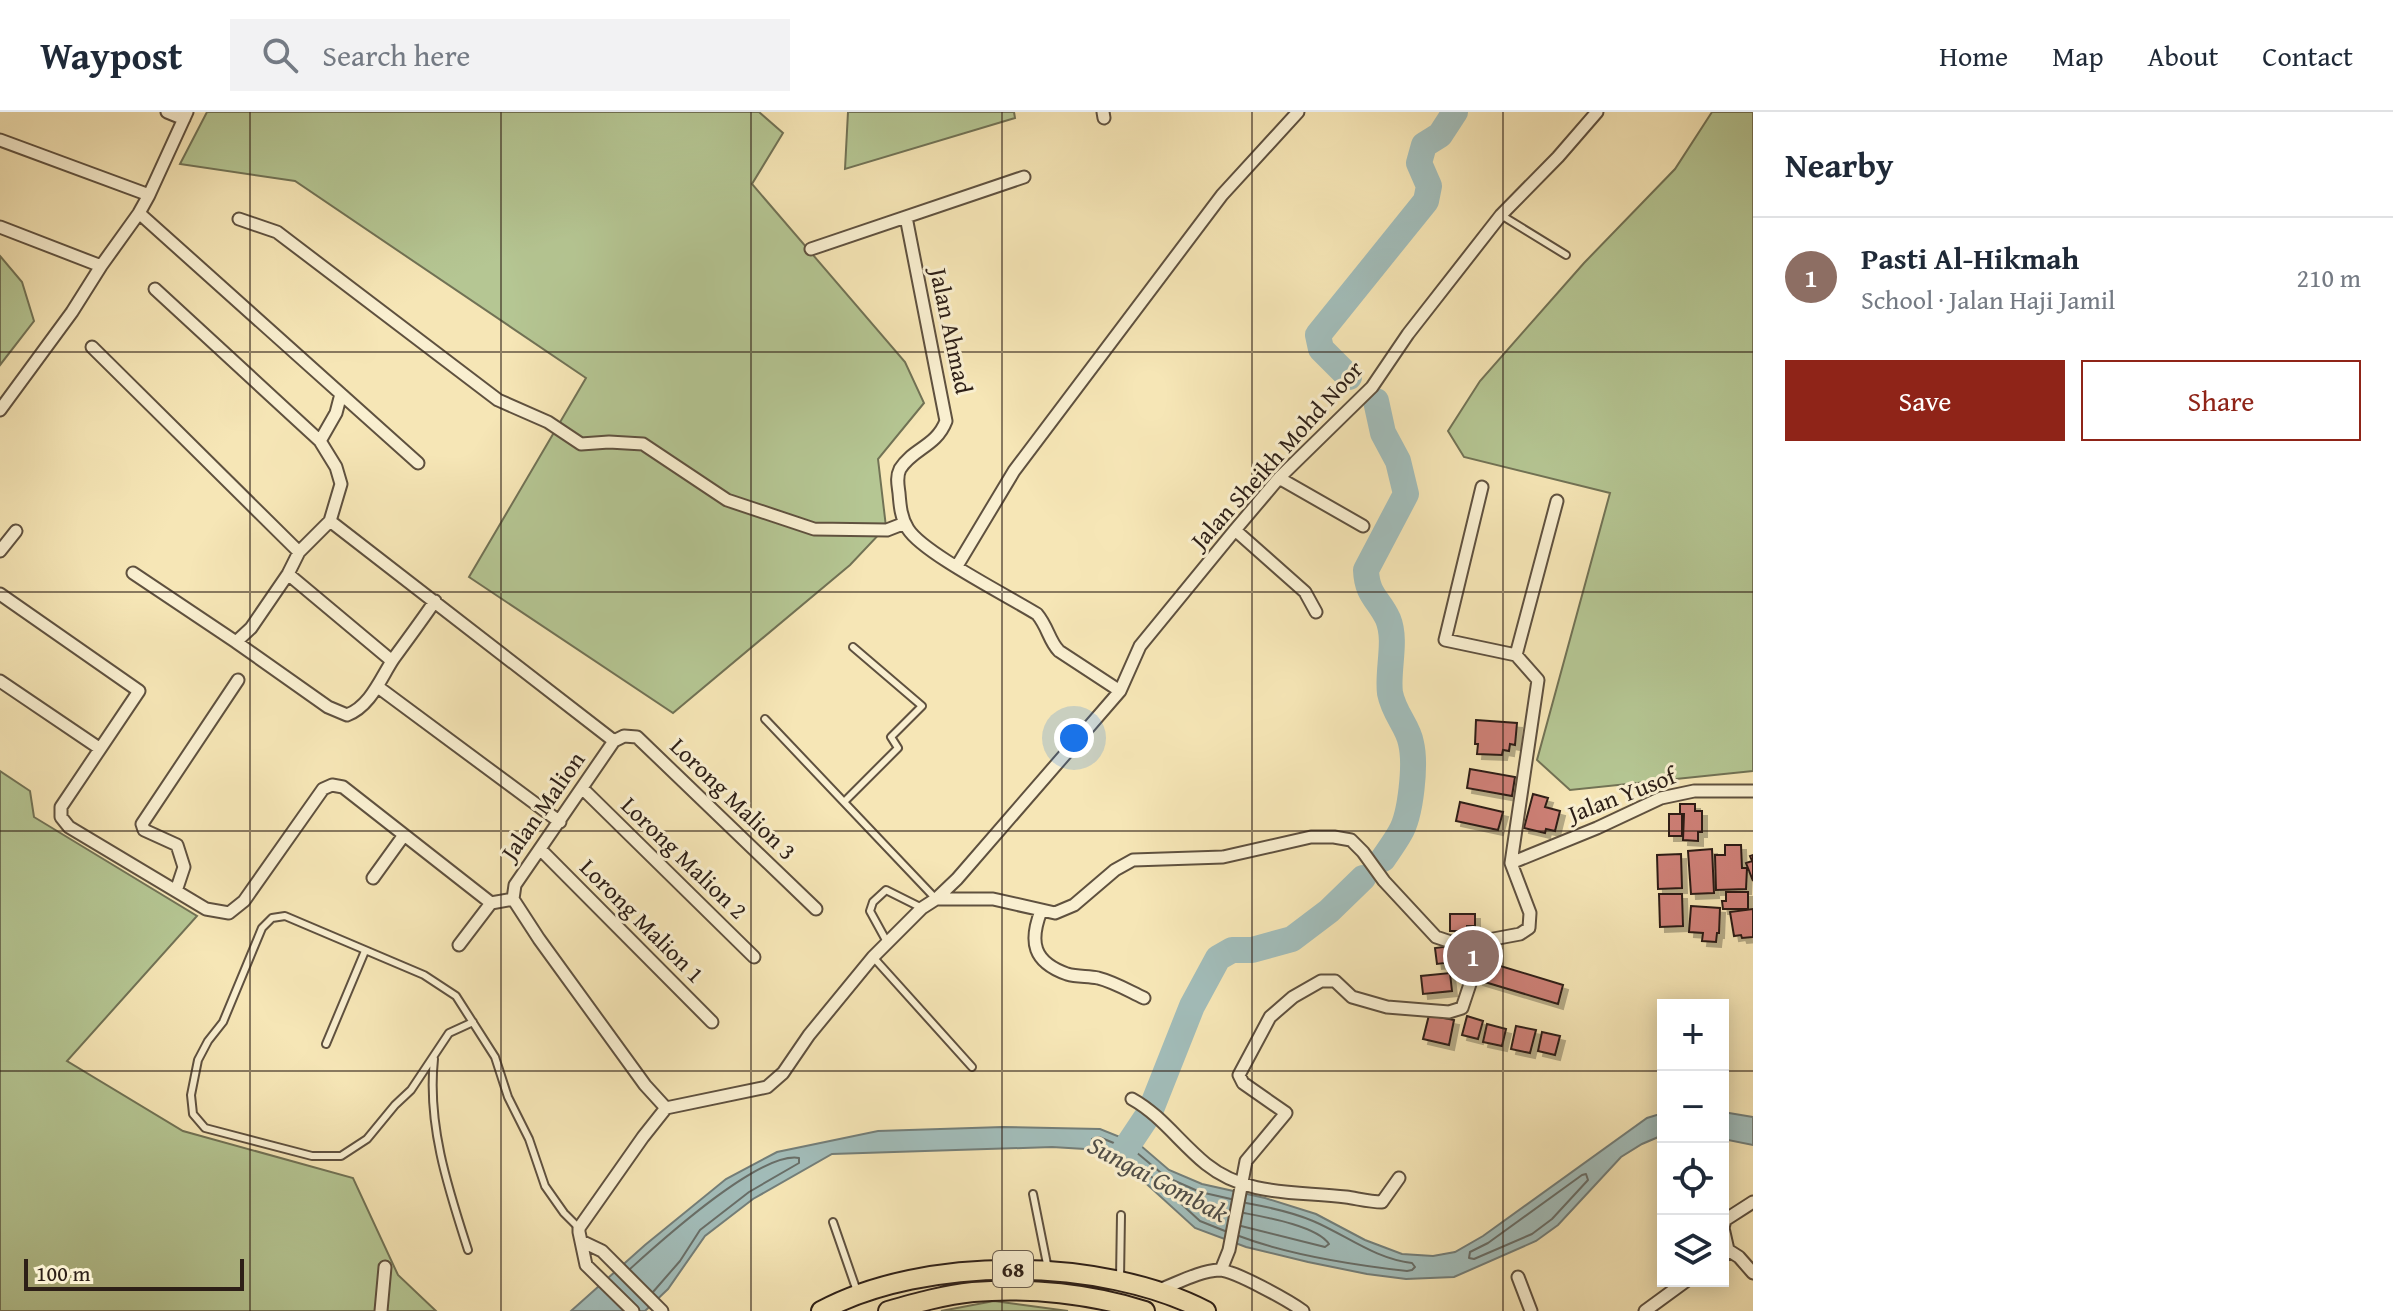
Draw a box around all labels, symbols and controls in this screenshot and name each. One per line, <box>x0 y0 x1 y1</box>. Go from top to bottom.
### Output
search box <box>230 19 790 91</box>
text: Waypost <box>40 27 182 83</box>
icon: search <box>258 33 302 77</box>
text: Search here <box>322 33 470 77</box>
text: Home <box>1939 35 2008 76</box>
text: Map <box>2052 35 2104 76</box>
text: About <box>2148 35 2218 76</box>
text: Contact <box>2262 35 2353 76</box>
text: Nearby <box>1785 140 1894 189</box>
text: Pasti Al-Hikmah <box>1861 236 2079 280</box>
text: 1 <box>1804 258 1818 297</box>
text: 210 m <box>2296 258 2361 297</box>
street label: Jalan Ahmad <box>920 262 982 397</box>
text: School · Jalan Haji Jamil <box>1861 280 2115 319</box>
street label: Jalan Sheikh Mohd Noor <box>1180 352 1371 559</box>
button: Save <box>1785 360 2065 441</box>
button: Share <box>2081 360 2361 441</box>
your location <box>1054 718 1094 758</box>
street label: Lorong Malion 3 <box>662 729 804 868</box>
street label: Jalan Malion <box>490 744 593 870</box>
street label: Jalan Yusof <box>1560 757 1683 832</box>
street label: Lorong Malion 2 <box>613 788 755 927</box>
street label: Lorong Malion 1 <box>572 850 713 991</box>
pin: 1 <box>1447 926 1499 986</box>
map controls <box>1657 999 1729 1287</box>
button: + <box>1657 999 1729 1071</box>
button: − <box>1657 1071 1729 1143</box>
water label: Sungai Gombak <box>1081 1125 1236 1232</box>
button: locate <box>1657 1143 1729 1215</box>
button: layers <box>1657 1215 1729 1287</box>
road number: 68 <box>993 1251 1033 1287</box>
scale bar <box>24 1255 244 1291</box>
text: 100 m <box>36 1257 91 1289</box>

